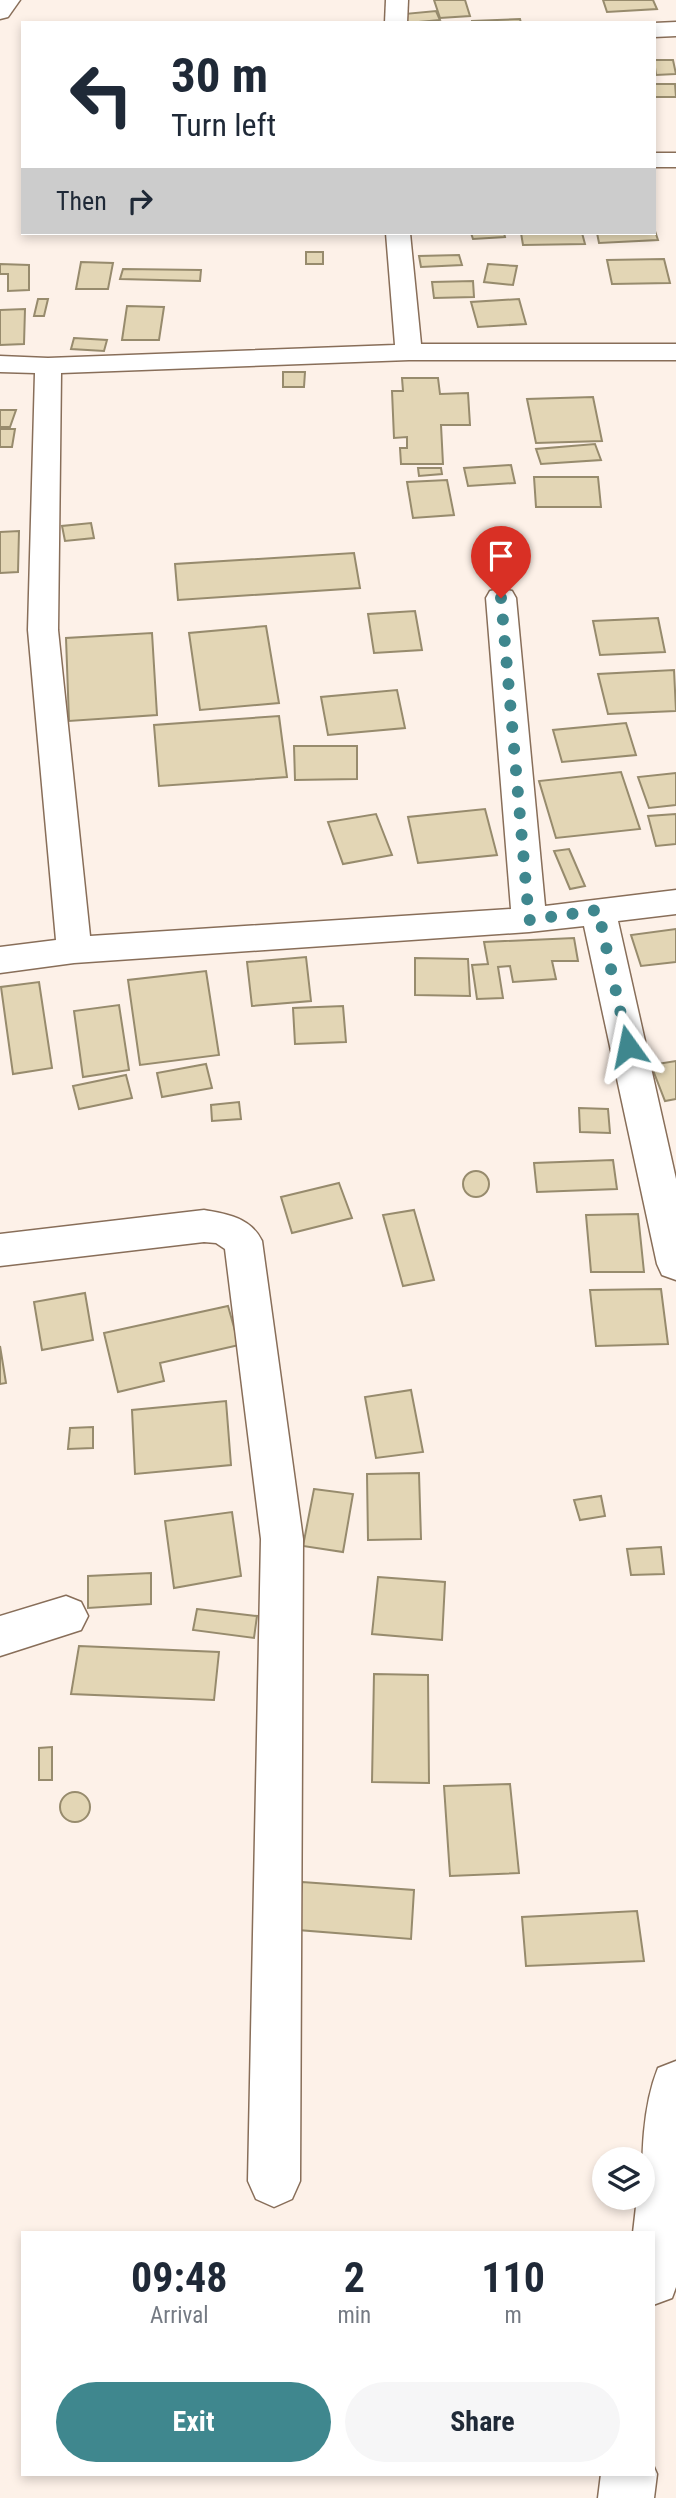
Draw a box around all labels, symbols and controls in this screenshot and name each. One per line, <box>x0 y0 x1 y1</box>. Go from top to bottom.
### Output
text: 30 m <box>171 47 268 104</box>
icon: left <box>56 49 147 140</box>
text: Turn left <box>171 106 276 144</box>
icon: right <box>121 182 159 220</box>
text: Then <box>56 186 107 216</box>
pin <box>471 526 531 598</box>
icon: arrive <box>482 537 520 575</box>
position arrow <box>591 1009 665 1083</box>
map controls <box>592 2147 655 2210</box>
button: layers <box>592 2147 655 2210</box>
text: 09:48 <box>131 2253 227 2302</box>
text: 2 <box>344 2253 365 2302</box>
text: 110 <box>481 2253 545 2302</box>
text: Arrival <box>150 2302 208 2329</box>
text: min <box>337 2302 371 2329</box>
text: m <box>504 2302 522 2329</box>
button: Exit <box>56 2382 331 2462</box>
button: Share <box>345 2382 620 2462</box>

